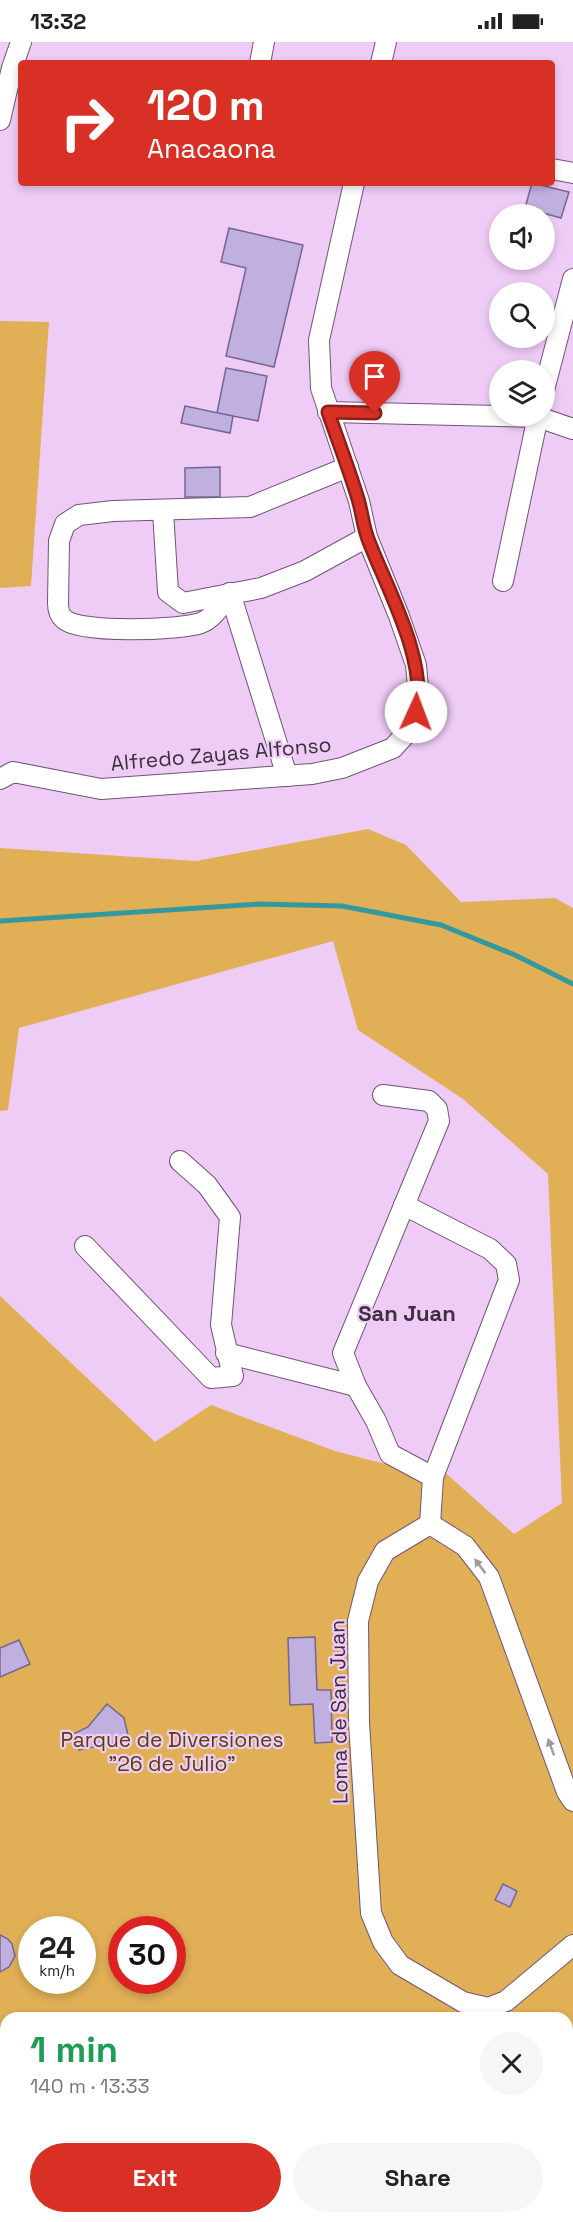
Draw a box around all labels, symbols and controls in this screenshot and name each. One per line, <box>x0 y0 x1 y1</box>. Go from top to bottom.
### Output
text: 13:32 <box>30 7 86 35</box>
text: 120 m <box>147 79 265 132</box>
icon: right <box>48 84 126 162</box>
text: Anacaona <box>147 131 276 166</box>
map controls <box>489 204 555 426</box>
button: sound <box>489 204 555 270</box>
button: search <box>489 282 555 348</box>
pin <box>349 351 400 413</box>
icon: arrive <box>358 360 391 393</box>
button: layers <box>489 360 555 426</box>
position arrow <box>384 680 448 744</box>
street label: Alfredo Zayas Alfonso <box>109 730 332 777</box>
district label: San Juan <box>358 1299 456 1327</box>
one-way arrow <box>474 1558 486 1574</box>
street label: Loma de San Juan <box>323 1620 354 1804</box>
park label: Parque de Diversiones "26 de Julio" <box>60 1726 284 1777</box>
one-way arrow <box>545 1738 555 1756</box>
speed limit sign: 30 <box>108 1916 186 1994</box>
text: 24 <box>39 1928 75 1967</box>
text: km/h <box>39 1961 75 1980</box>
text: 1 min <box>30 2027 118 2073</box>
button: close <box>480 2032 543 2095</box>
text: 140 m · 13:33 <box>30 2073 150 2099</box>
button: Exit <box>30 2143 281 2212</box>
button: Share <box>293 2143 543 2212</box>

